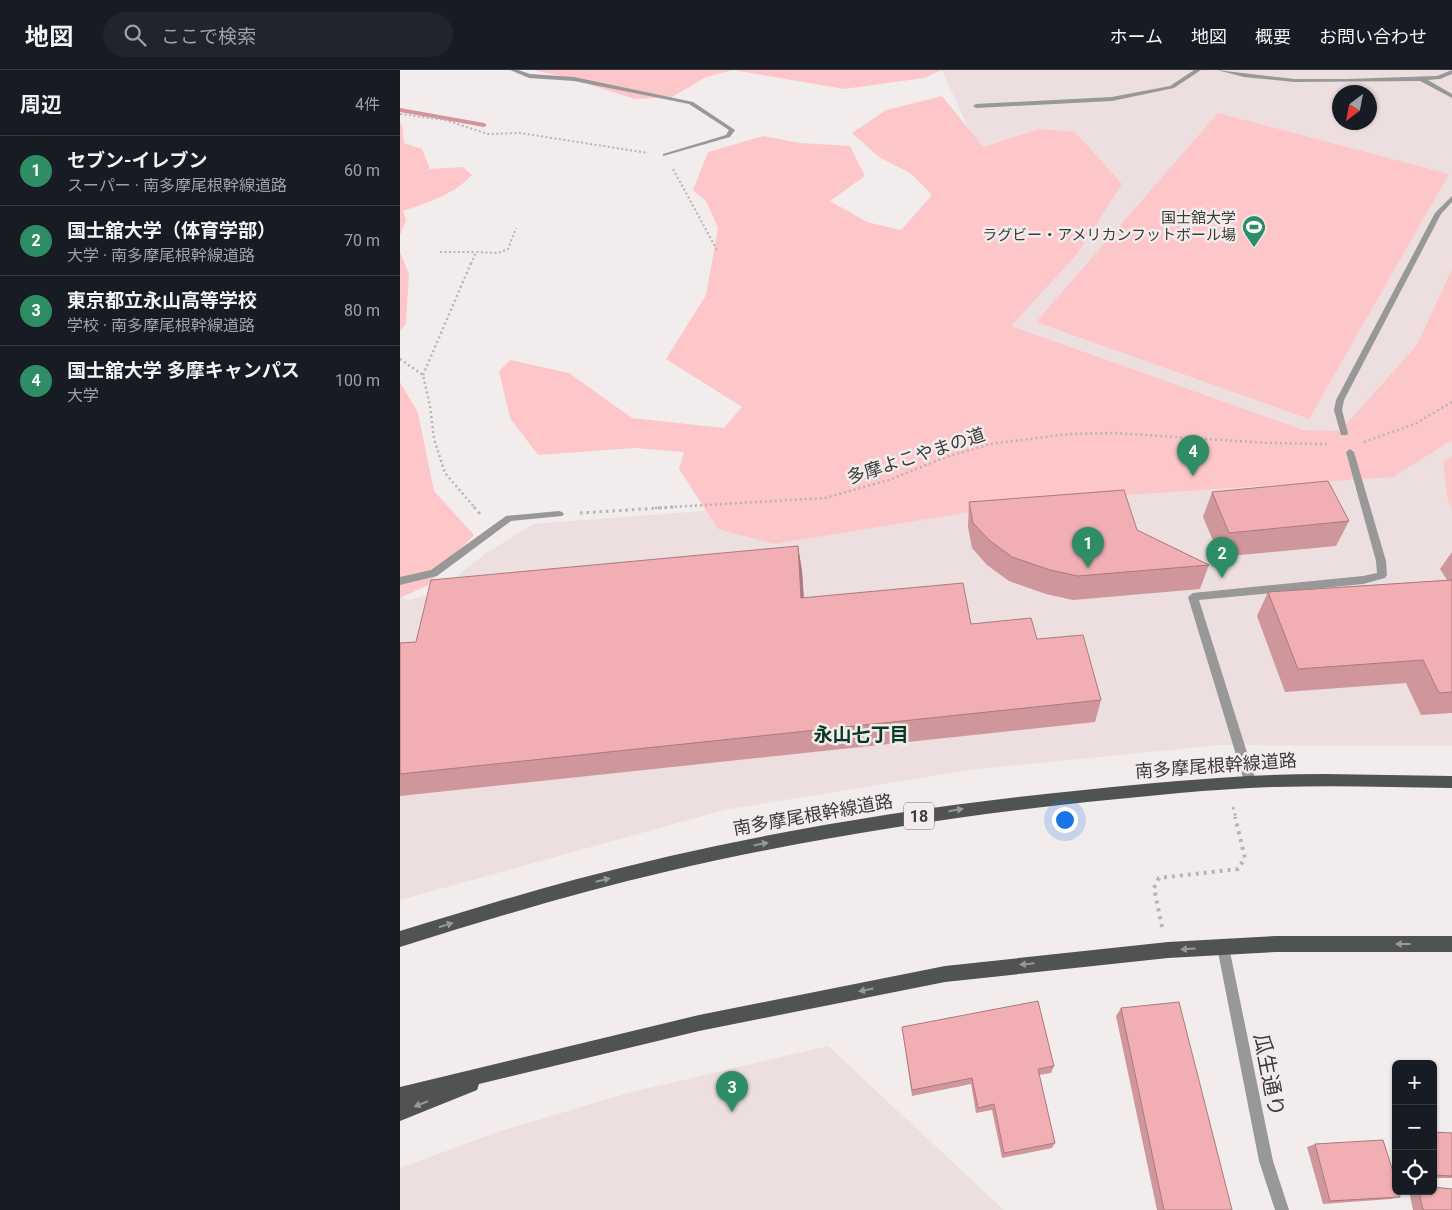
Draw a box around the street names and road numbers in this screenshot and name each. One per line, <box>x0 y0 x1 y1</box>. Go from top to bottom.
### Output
street label: 多摩よこやまの道 <box>844 423 988 488</box>
street label: 南多摩尾根幹線道路 <box>1134 749 1298 782</box>
street label: 南多摩尾根幹線道路 <box>731 790 895 839</box>
road number: 18 <box>904 802 934 829</box>
street label: 瓜生通り <box>1249 1031 1289 1119</box>

